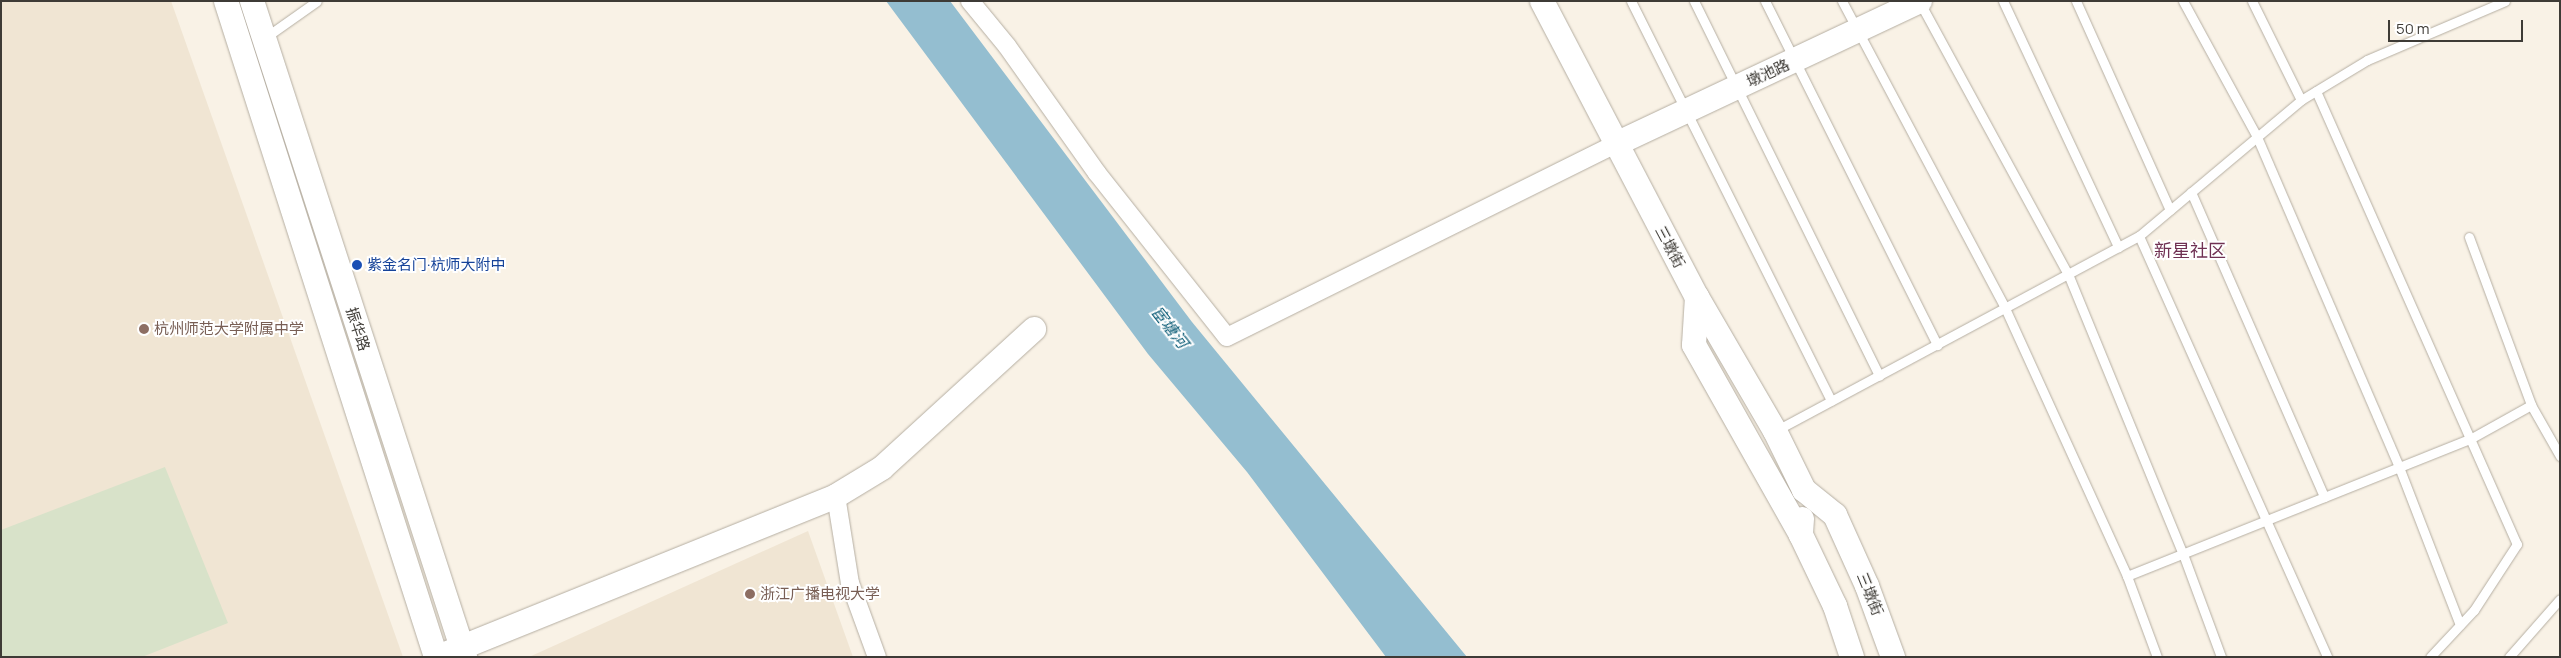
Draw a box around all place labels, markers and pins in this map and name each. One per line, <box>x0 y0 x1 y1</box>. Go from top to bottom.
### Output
place label: 紫金名门·杭师大附中 <box>367 256 505 274</box>
marker: 紫金名门·杭师大附中 <box>351 259 363 271</box>
place label: 杭州师范大学附属中学 <box>154 320 304 338</box>
marker: 杭州师范大学附属中学 <box>138 323 150 335</box>
place label: 浙江广播电视大学 <box>760 585 880 603</box>
marker: 浙江广播电视大学 <box>744 588 756 600</box>

